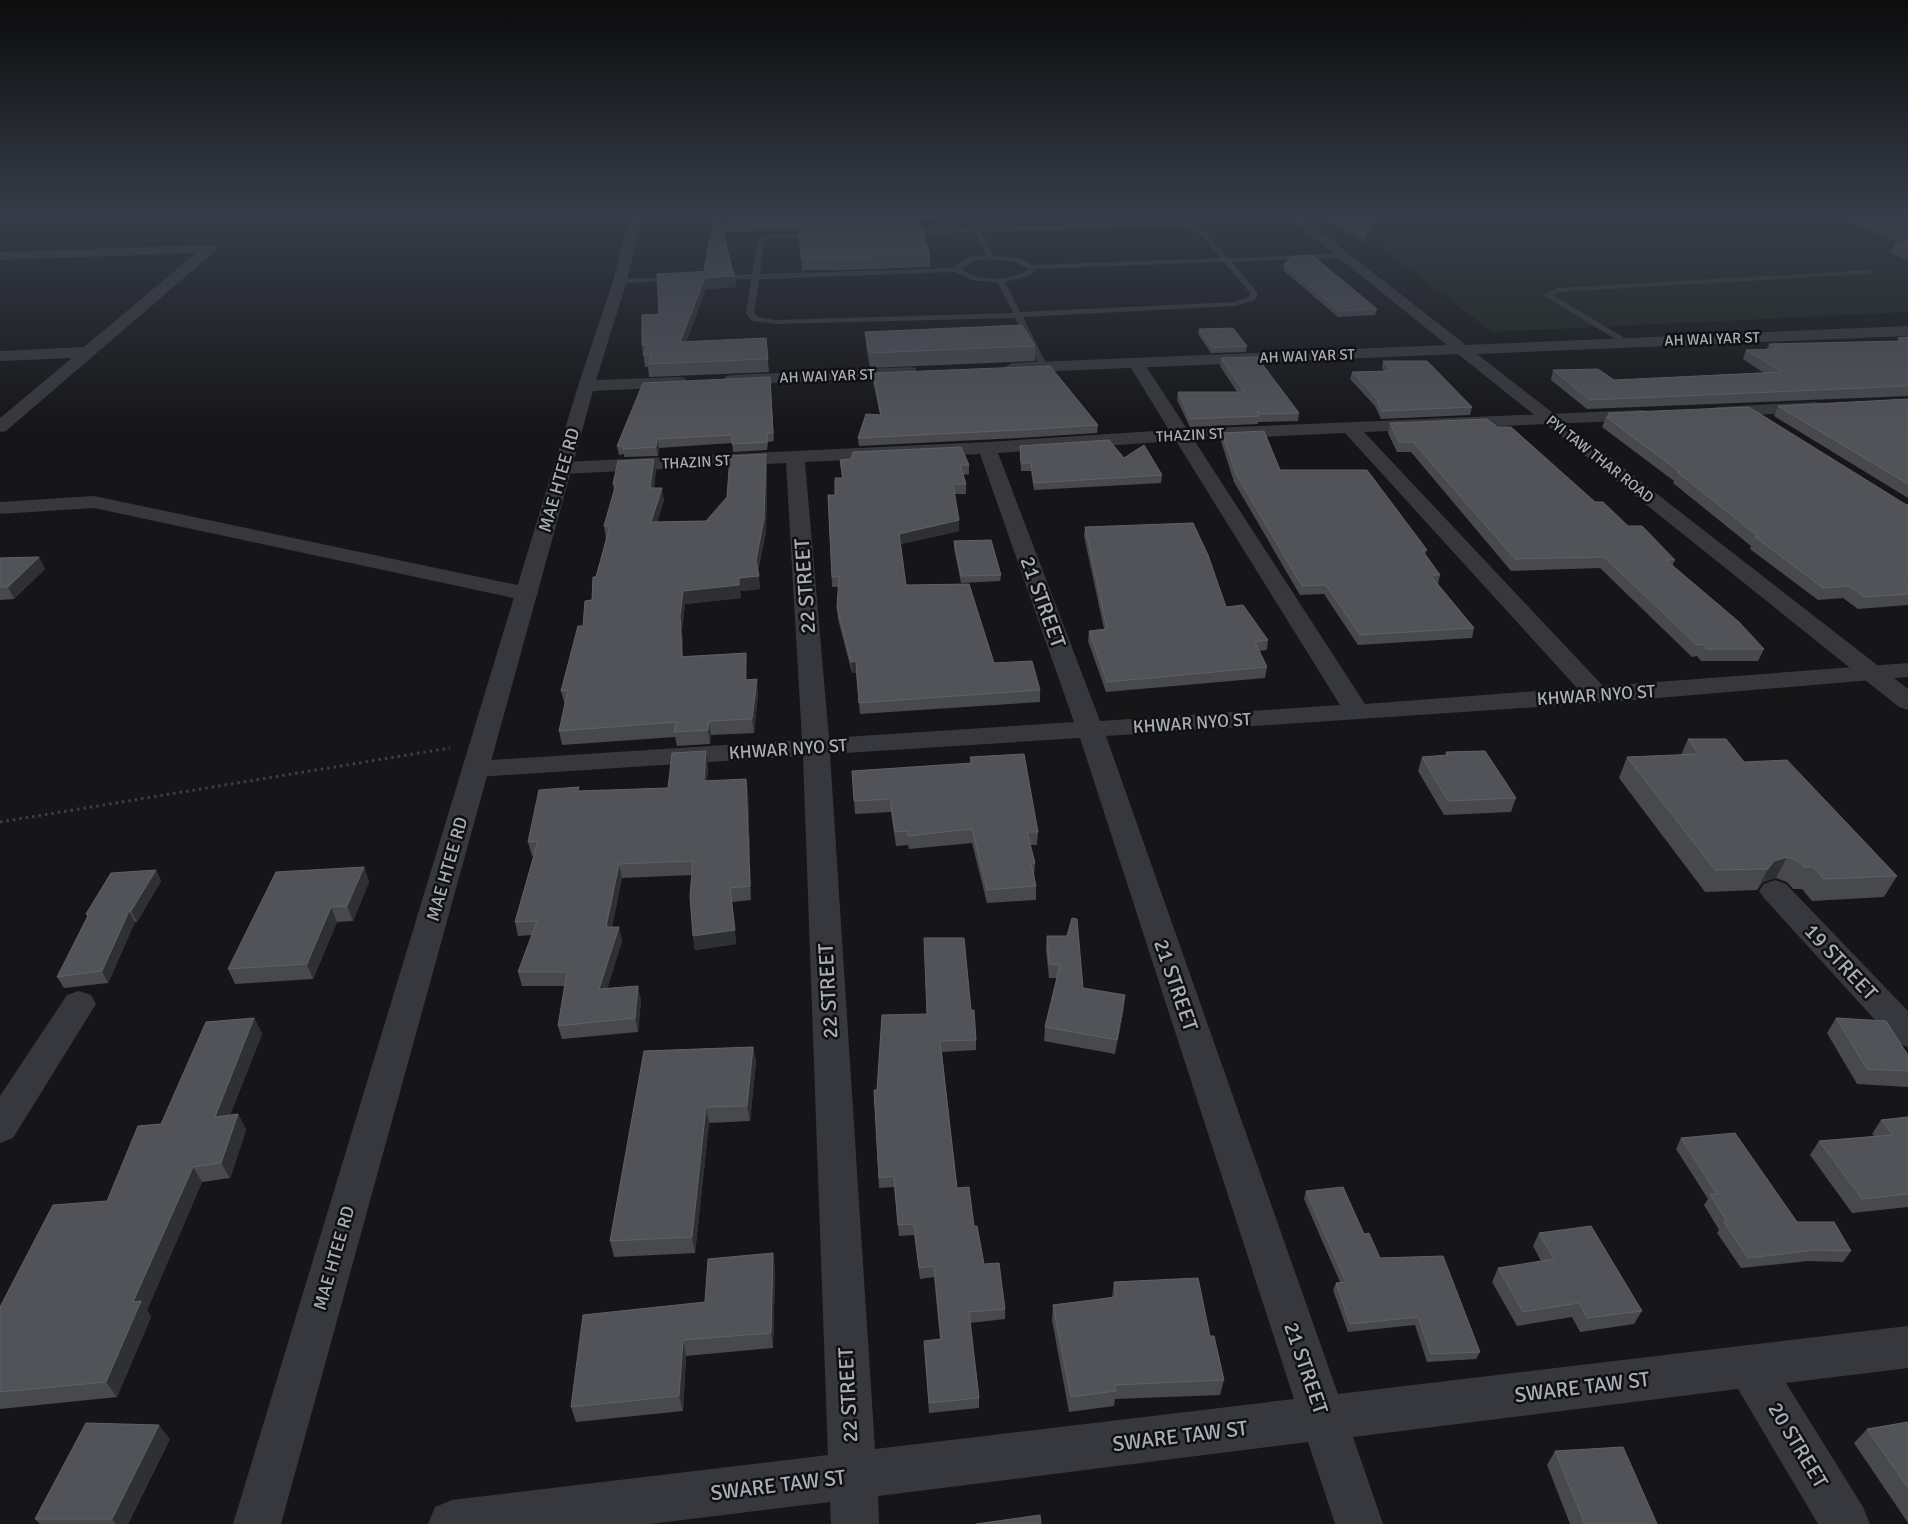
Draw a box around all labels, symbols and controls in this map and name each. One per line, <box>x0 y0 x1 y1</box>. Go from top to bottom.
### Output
street label: AH WAI YAR ST <box>1664 328 1761 350</box>
street label: AH WAI YAR ST <box>1259 345 1356 367</box>
street label: AH WAI YAR ST <box>779 365 876 387</box>
street label: PYI TAW THAR ROAD <box>1543 411 1657 507</box>
street label: THAZIN ST <box>1155 424 1225 446</box>
street label: MAE HTEE RD <box>534 425 584 535</box>
street label: THAZIN ST <box>661 451 731 473</box>
street label: 22 STREET <box>789 537 821 635</box>
street label: 21 STREET <box>1014 553 1072 652</box>
street label: KHWAR NYO ST <box>1536 680 1656 710</box>
street label: KHWAR NYO ST <box>1132 708 1252 738</box>
street label: KHWAR NYO ST <box>728 734 848 764</box>
street label: MAE HTEE RD <box>422 814 472 924</box>
street label: 19 STREET <box>1799 918 1884 1006</box>
street label: 21 STREET <box>1148 936 1204 1035</box>
street label: 22 STREET <box>812 942 843 1039</box>
street label: MAE HTEE RD <box>309 1203 359 1313</box>
street label: 21 STREET <box>1278 1319 1334 1418</box>
street label: 22 STREET <box>832 1346 863 1443</box>
street label: SWARE TAW ST <box>1513 1366 1652 1408</box>
street label: 20 STREET <box>1762 1397 1834 1493</box>
street label: SWARE TAW ST <box>1111 1415 1250 1457</box>
street label: SWARE TAW ST <box>709 1464 848 1506</box>

